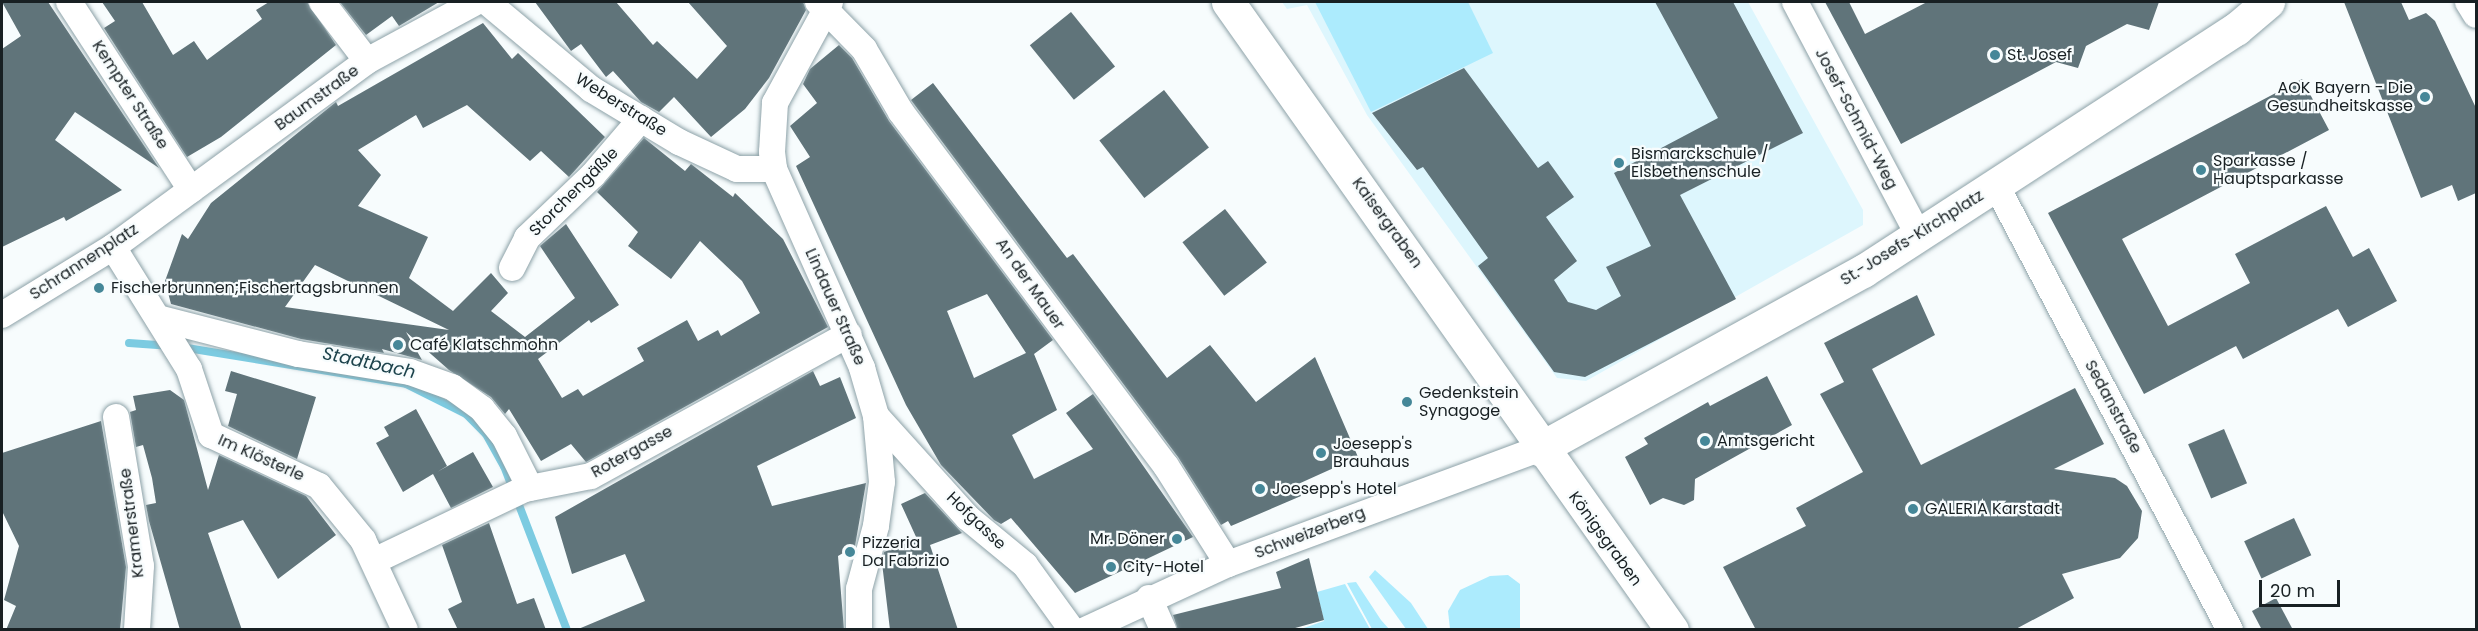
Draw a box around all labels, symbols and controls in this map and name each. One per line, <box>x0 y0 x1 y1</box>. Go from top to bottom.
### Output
street label: Kempter Straße <box>88 37 172 153</box>
street label: Josef-Schmid-Weg <box>1811 45 1901 193</box>
place label: St. Josef <box>2007 45 2072 65</box>
marker: St. Josef <box>1988 48 2002 62</box>
street label: Baumstraße <box>271 61 363 135</box>
street label: Weberstraße <box>572 69 670 141</box>
place label: AOK Bayern - Die Gesundheitskasse <box>2267 78 2413 116</box>
marker: AOK Bayern - Die Gesundheitskasse <box>2418 90 2432 104</box>
street label: Storchengäßle <box>526 144 622 240</box>
place label: Bismarckschule / Elsbethenschule <box>1631 144 1769 182</box>
place label: Sparkasse / Hauptsparkasse <box>2213 151 2343 189</box>
marker: Bismarckschule / Elsbethenschule <box>1612 156 1626 170</box>
marker: Sparkasse / Hauptsparkasse <box>2194 163 2208 177</box>
street label: Kaisergraben <box>1348 174 1426 272</box>
street label: St.-Josefs-Kirchplatz <box>1837 186 1987 290</box>
street label: Schrannenplatz <box>26 220 142 304</box>
street label: An der Mauer <box>991 235 1069 333</box>
street label: Lindauer Straße <box>801 246 869 368</box>
place label: Fischerbrunnen;Fischertagsbrunnen <box>111 278 399 298</box>
marker: Fischerbrunnen;Fischertagsbrunnen <box>92 281 106 295</box>
place label: Café Klatschmohn <box>410 335 558 355</box>
marker: Café Klatschmohn <box>391 338 405 352</box>
water label: Stadtbach <box>320 343 418 383</box>
street label: Sedanstraße <box>2080 357 2146 457</box>
place label: Gedenkstein Synagoge <box>1419 383 1519 421</box>
marker: Gedenkstein Synagoge <box>1400 395 1414 409</box>
street label: Rotergasse <box>588 422 676 482</box>
street label: Im Klösterle <box>215 430 307 486</box>
place label: Amtsgericht <box>1717 431 1815 451</box>
place label: Joesepp's Brauhaus <box>1333 434 1412 472</box>
marker: Amtsgericht <box>1698 434 1712 448</box>
marker: Joesepp's Brauhaus <box>1314 446 1328 460</box>
street label: Kramerstraße <box>116 467 148 579</box>
place label: Joesepp's Hotel <box>1272 479 1397 499</box>
marker: Joesepp's Hotel <box>1253 482 1267 496</box>
street label: Hofgasse <box>942 488 1010 554</box>
street label: Königsgraben <box>1564 488 1646 590</box>
place label: GALERIA Karstadt <box>1925 499 2060 519</box>
marker: GALERIA Karstadt <box>1906 502 1920 516</box>
street label: Schweizerberg <box>1252 503 1368 563</box>
place label: Mr. Döner <box>1090 529 1165 549</box>
marker: Mr. Döner <box>1170 532 1184 546</box>
place label: Pizzeria Da Fabrizio <box>862 533 949 571</box>
marker: Pizzeria Da Fabrizio <box>843 545 857 559</box>
place label: City-Hotel <box>1123 557 1204 577</box>
marker: City-Hotel <box>1104 560 1118 574</box>
scale bar <box>2262 568 2343 606</box>
text: 20 m <box>2270 578 2315 603</box>

